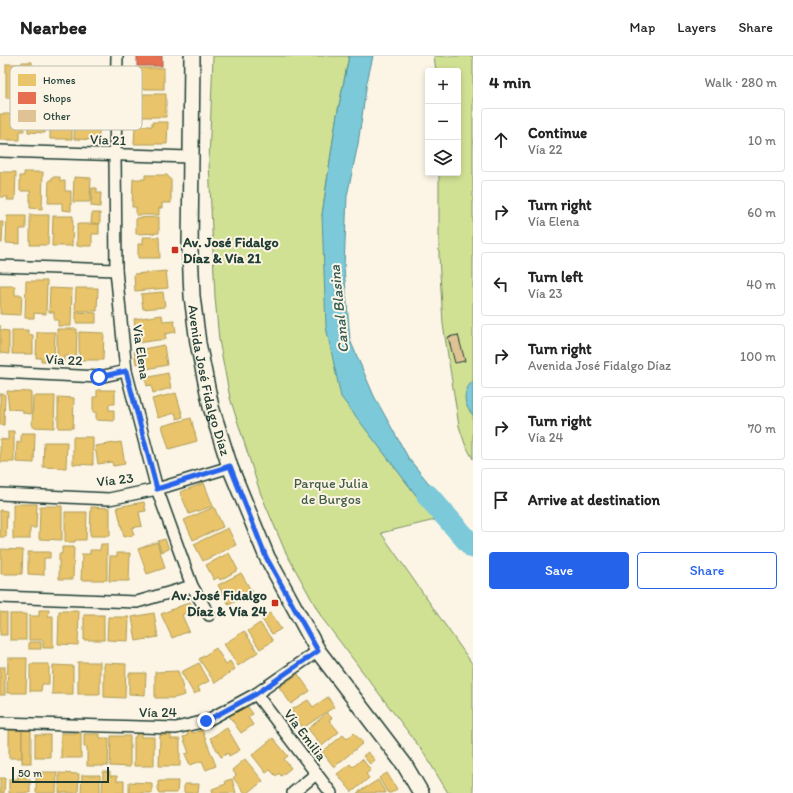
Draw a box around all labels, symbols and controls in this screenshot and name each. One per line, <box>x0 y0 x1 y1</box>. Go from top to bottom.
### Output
text: Nearbee <box>20 16 87 39</box>
text: Map <box>630 19 655 36</box>
text: Layers <box>677 19 716 36</box>
text: Share <box>738 19 773 36</box>
legend <box>10 66 142 130</box>
map controls <box>425 68 461 176</box>
button: + <box>425 68 461 104</box>
text: 4 min <box>489 72 531 92</box>
text: Homes <box>43 74 76 87</box>
text: Walk · 280 m <box>704 75 777 90</box>
text: Shops <box>43 92 71 105</box>
button: − <box>425 104 461 140</box>
text: Other <box>43 110 71 123</box>
text: Continue <box>528 124 587 142</box>
icon: ahead <box>490 129 512 151</box>
street label: Vía 21 <box>90 131 127 149</box>
text: 10 m <box>748 133 776 148</box>
button: layers <box>425 140 461 176</box>
text: Vía 22 <box>528 142 562 157</box>
text: Turn right <box>528 196 592 214</box>
icon: right <box>490 201 512 223</box>
text: 60 m <box>747 205 776 220</box>
text: Vía Elena <box>528 214 579 229</box>
place label: Av. José Fidalgo Díaz & Vía 21 <box>182 234 279 267</box>
marker: Av. José Fidalgo Díaz & Vía 21 <box>170 245 180 255</box>
water label: Canal Blasina <box>325 264 353 354</box>
text: Turn left <box>528 268 583 286</box>
icon: left <box>490 273 512 295</box>
text: 40 m <box>746 277 776 292</box>
text: Vía 23 <box>528 286 563 301</box>
street label: Avenida José Fidalgo Díaz <box>185 304 234 458</box>
street label: Vía Elena <box>129 323 153 381</box>
text: Turn right <box>528 340 592 358</box>
icon: right <box>490 345 512 367</box>
text: 100 m <box>740 349 776 364</box>
street label: Vía 22 <box>45 351 84 369</box>
text: Avenida José Fidalgo Díaz <box>528 358 671 373</box>
route start <box>90 368 108 386</box>
text: Turn right <box>528 412 592 430</box>
icon: right <box>490 417 512 439</box>
text: 70 m <box>748 421 776 436</box>
text: Vía 24 <box>528 430 563 445</box>
street label: Vía 23 <box>96 470 135 490</box>
park label: Parque Julia de Burgos <box>294 475 369 508</box>
icon: arrive <box>490 489 512 511</box>
text: Arrive at destination <box>528 491 660 509</box>
button: Save <box>489 552 629 589</box>
button: Share <box>637 552 777 589</box>
place label: Av. José Fidalgo Díaz & Vía 24 <box>170 587 268 620</box>
marker: Av. José Fidalgo Díaz & Vía 24 <box>270 598 280 608</box>
street label: Vía 24 <box>139 704 178 721</box>
street label: Vía Emilia <box>280 706 330 765</box>
route end <box>197 712 215 730</box>
scale bar <box>12 765 109 784</box>
text: 50 m <box>18 767 42 780</box>

